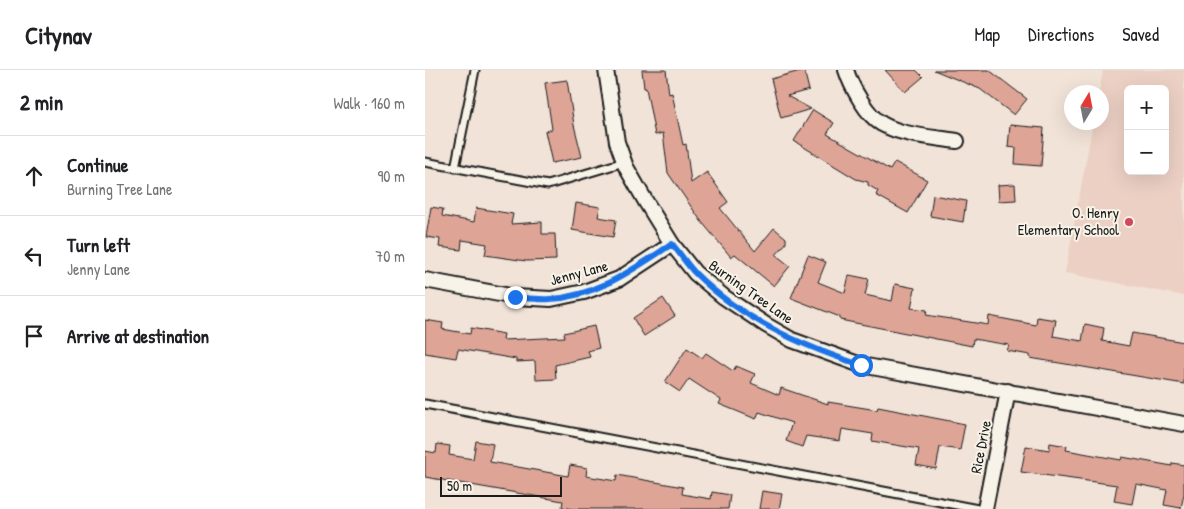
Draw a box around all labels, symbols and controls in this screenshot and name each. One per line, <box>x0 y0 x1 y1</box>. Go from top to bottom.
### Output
text: Citynav <box>25 19 92 51</box>
text: Map <box>975 22 1000 47</box>
text: Directions <box>1028 22 1094 47</box>
text: Saved <box>1122 22 1159 47</box>
north arrow <box>1064 85 1109 130</box>
map controls <box>1124 85 1169 175</box>
button: + <box>1124 85 1169 130</box>
text: 2 min <box>20 88 63 117</box>
text: Walk · 160 m <box>333 92 405 114</box>
button: − <box>1124 130 1169 175</box>
text: Continue <box>67 152 128 178</box>
icon: ahead <box>20 162 48 190</box>
text: 90 m <box>377 165 405 187</box>
text: Burning Tree Lane <box>67 178 172 200</box>
place label: O. Henry Elementary School <box>1018 202 1119 240</box>
marker: O. Henry Elementary School <box>1123 216 1135 228</box>
text: Turn left <box>67 232 130 258</box>
icon: left <box>20 242 48 270</box>
text: 70 m <box>375 245 405 267</box>
street label: Jenny Lane <box>548 255 610 290</box>
street label: Burning Tree Lane <box>705 255 798 329</box>
text: Jenny Lane <box>67 258 130 280</box>
route end <box>504 286 527 309</box>
icon: arrive <box>20 322 48 350</box>
text: Arrive at destination <box>67 323 209 349</box>
route start <box>850 354 873 377</box>
street label: Rice Drive <box>965 419 996 475</box>
scale bar <box>440 474 563 497</box>
text: 50 m <box>447 476 472 495</box>

